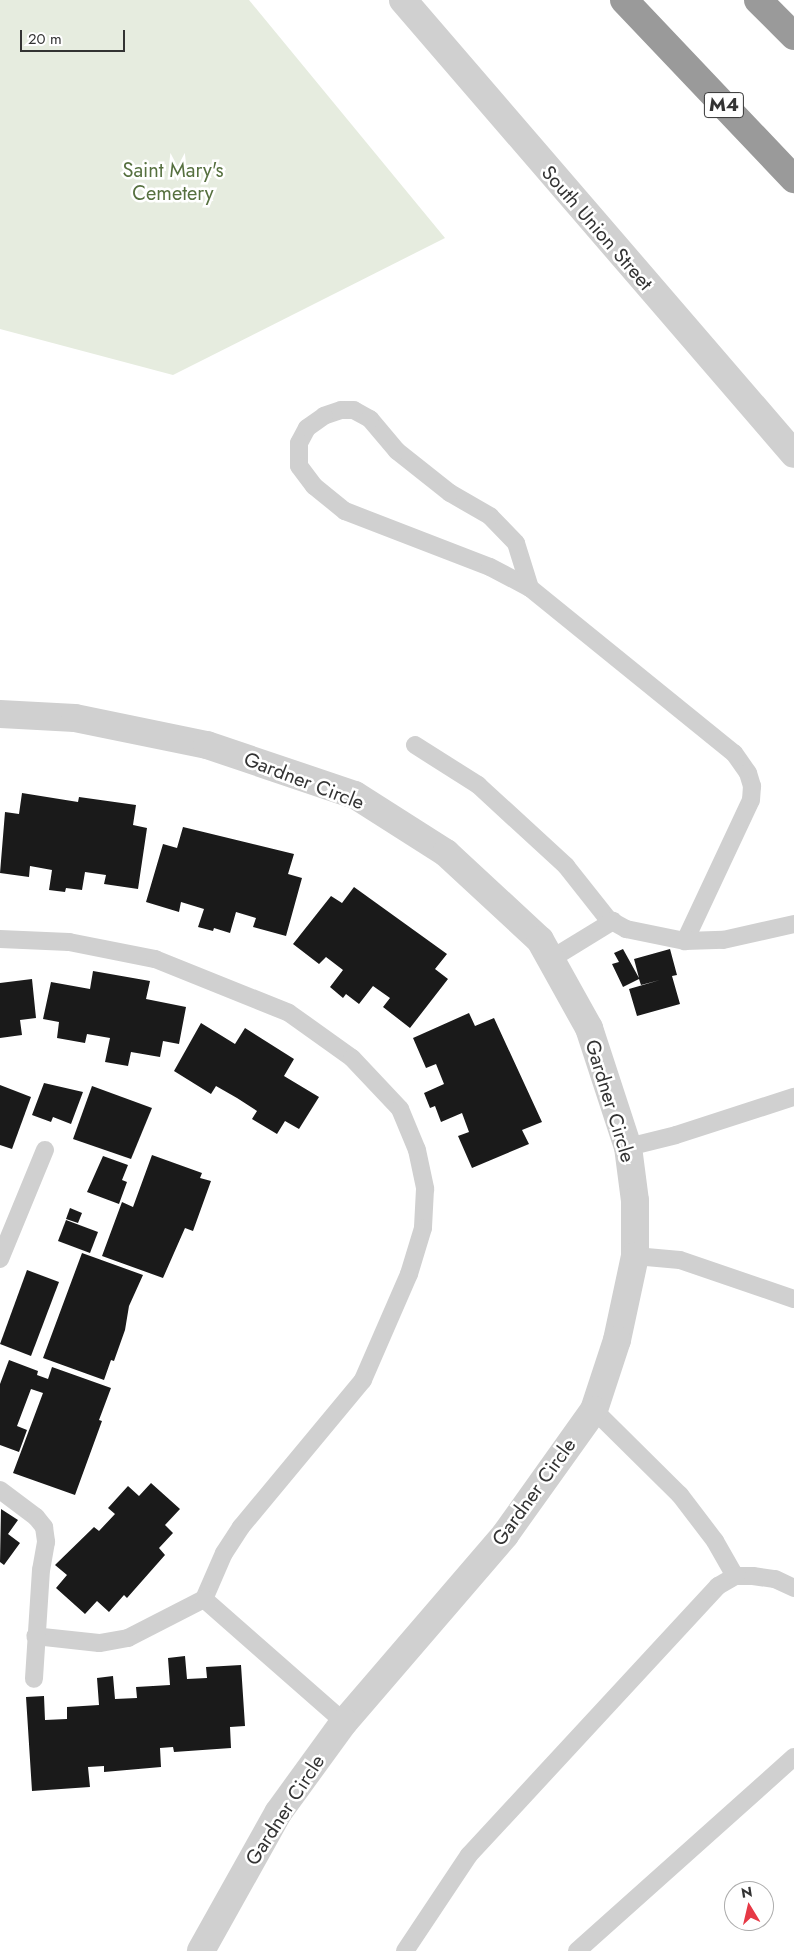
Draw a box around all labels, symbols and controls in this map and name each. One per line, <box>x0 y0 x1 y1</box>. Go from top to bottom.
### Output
scale bar <box>22 20 128 52</box>
text: 20 m <box>28 28 62 50</box>
road number: M4 <box>703 88 745 122</box>
park label: Saint Mary's Cemetery <box>123 158 223 205</box>
street label: South Union Street <box>536 161 658 295</box>
street label: Gardner Circle <box>240 747 368 815</box>
street label: Gardner Circle <box>580 1037 640 1165</box>
street label: Gardner Circle <box>487 1434 581 1550</box>
street label: Gardner Circle <box>240 1750 330 1870</box>
north arrow <box>724 1881 774 1931</box>
text: N <box>740 1881 754 1903</box>

